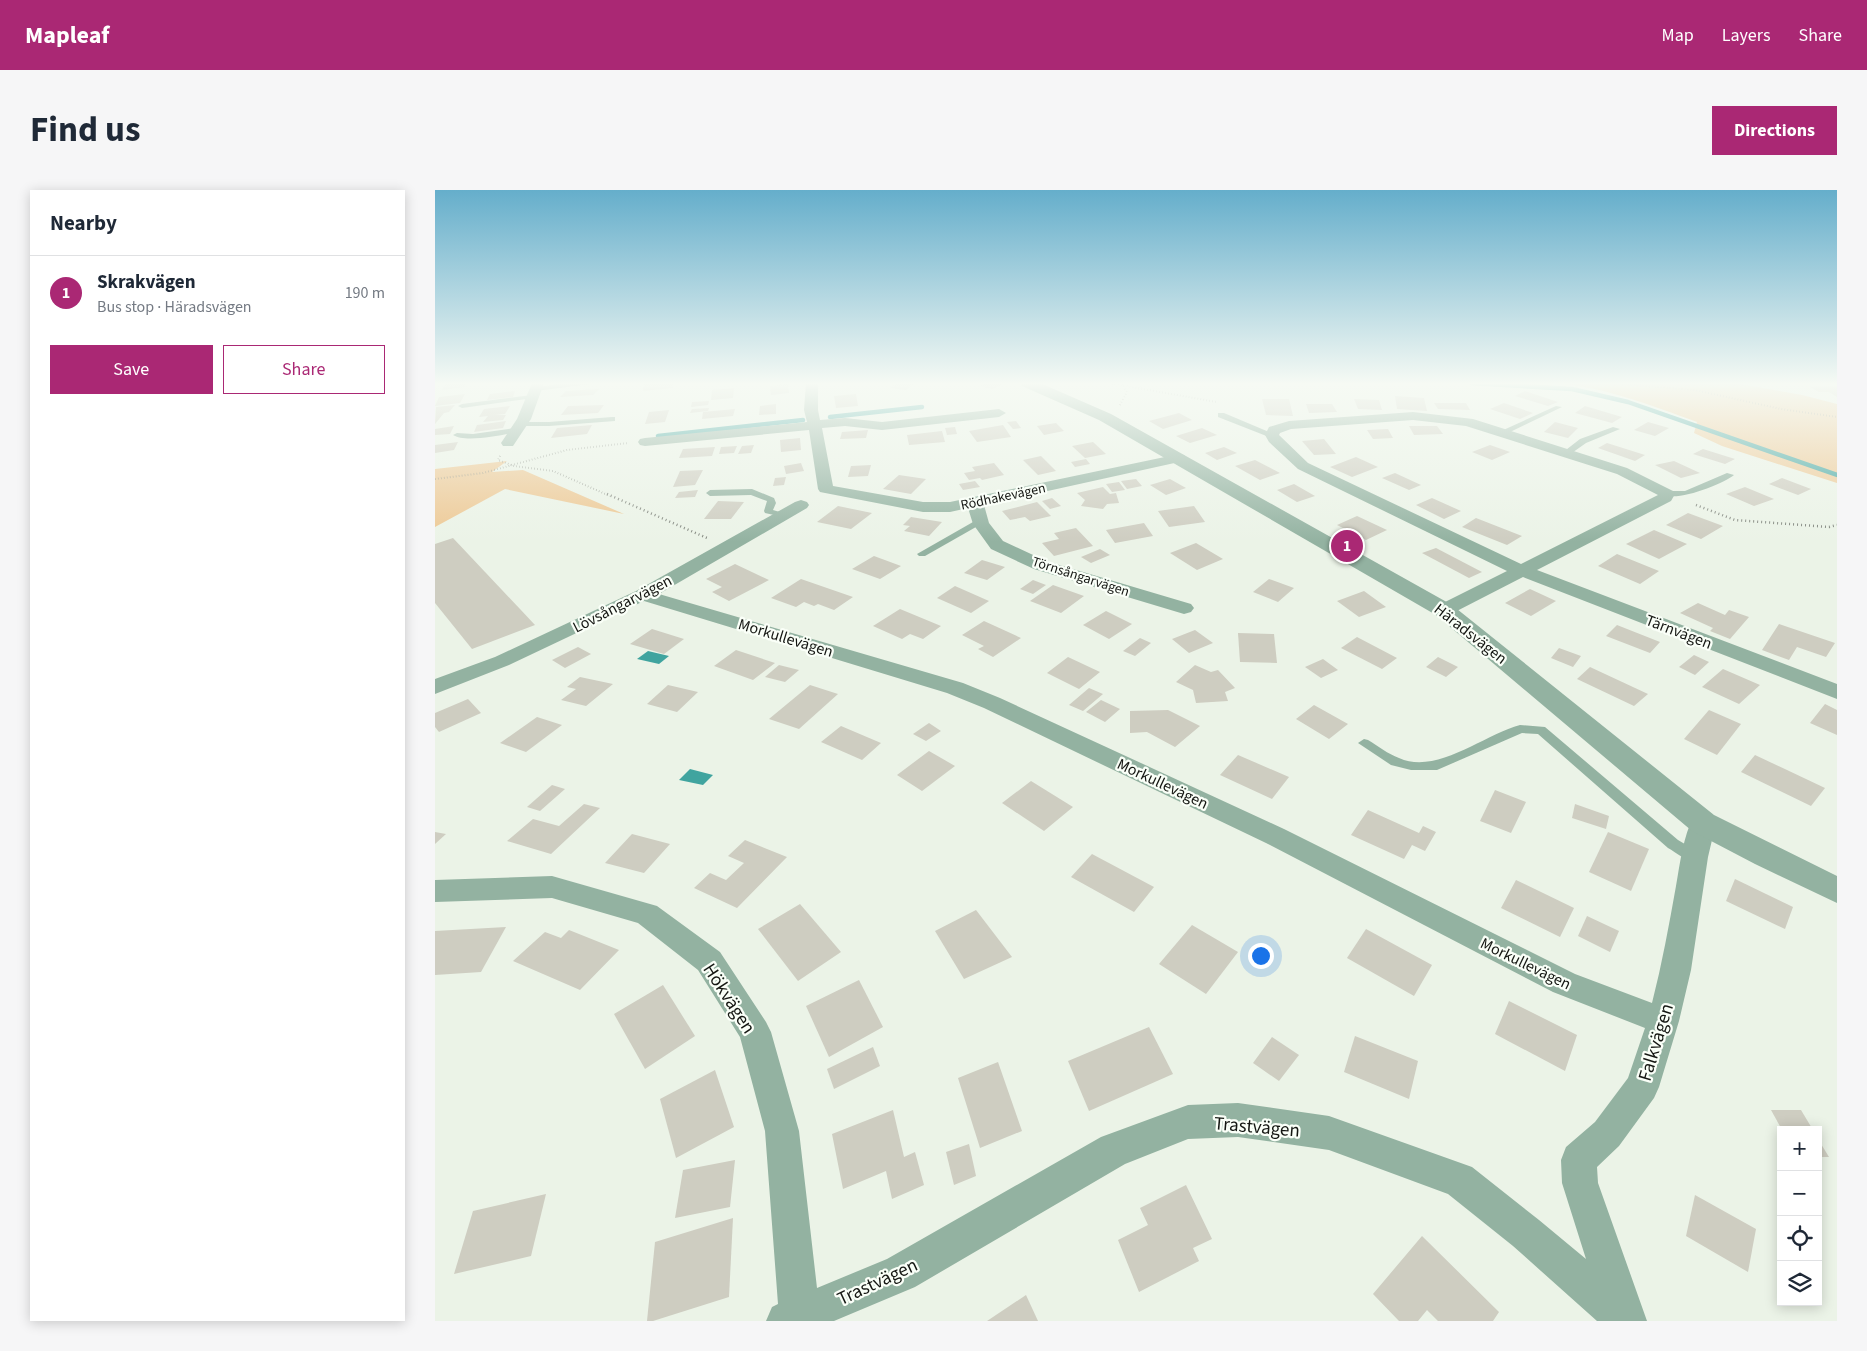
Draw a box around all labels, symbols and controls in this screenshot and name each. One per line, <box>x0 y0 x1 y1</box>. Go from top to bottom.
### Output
text: Mapleaf <box>25 18 110 53</box>
text: Map <box>1662 23 1694 48</box>
text: Layers <box>1722 23 1771 48</box>
text: Share <box>1799 23 1842 48</box>
text: Find us <box>30 105 140 155</box>
button: Directions <box>1712 106 1837 155</box>
text: Nearby <box>50 208 117 238</box>
text: Skrakvägen <box>97 269 196 296</box>
text: 1 <box>62 282 70 304</box>
text: 190 m <box>345 282 385 304</box>
text: Bus stop · Häradsvägen <box>97 296 252 318</box>
button: Save <box>50 345 213 394</box>
button: Share <box>223 345 385 394</box>
street label: Rödhakevägen <box>959 478 1048 516</box>
pin: 1 <box>1331 527 1363 565</box>
street label: Törnsångarvägen <box>1030 552 1132 602</box>
street label: Lövsångarvägen <box>569 569 676 638</box>
street label: Häradsvägen <box>1429 598 1511 669</box>
street label: Tärnvägen <box>1642 609 1715 655</box>
street label: Morkullevägen <box>736 613 836 663</box>
street label: Morkullevägen <box>1113 753 1212 815</box>
street label: Morkullevägen <box>1477 932 1575 995</box>
your location <box>1248 943 1274 969</box>
street label: Hökvägen <box>696 958 762 1039</box>
street label: Falkvägen <box>1632 1000 1681 1085</box>
street label: Trastvägen <box>1213 1110 1301 1145</box>
map controls <box>1777 1126 1822 1306</box>
button: + <box>1777 1126 1822 1171</box>
button: − <box>1777 1171 1822 1216</box>
button: locate <box>1777 1216 1822 1261</box>
street label: Trastvägen <box>833 1252 922 1313</box>
button: layers <box>1777 1261 1822 1306</box>

